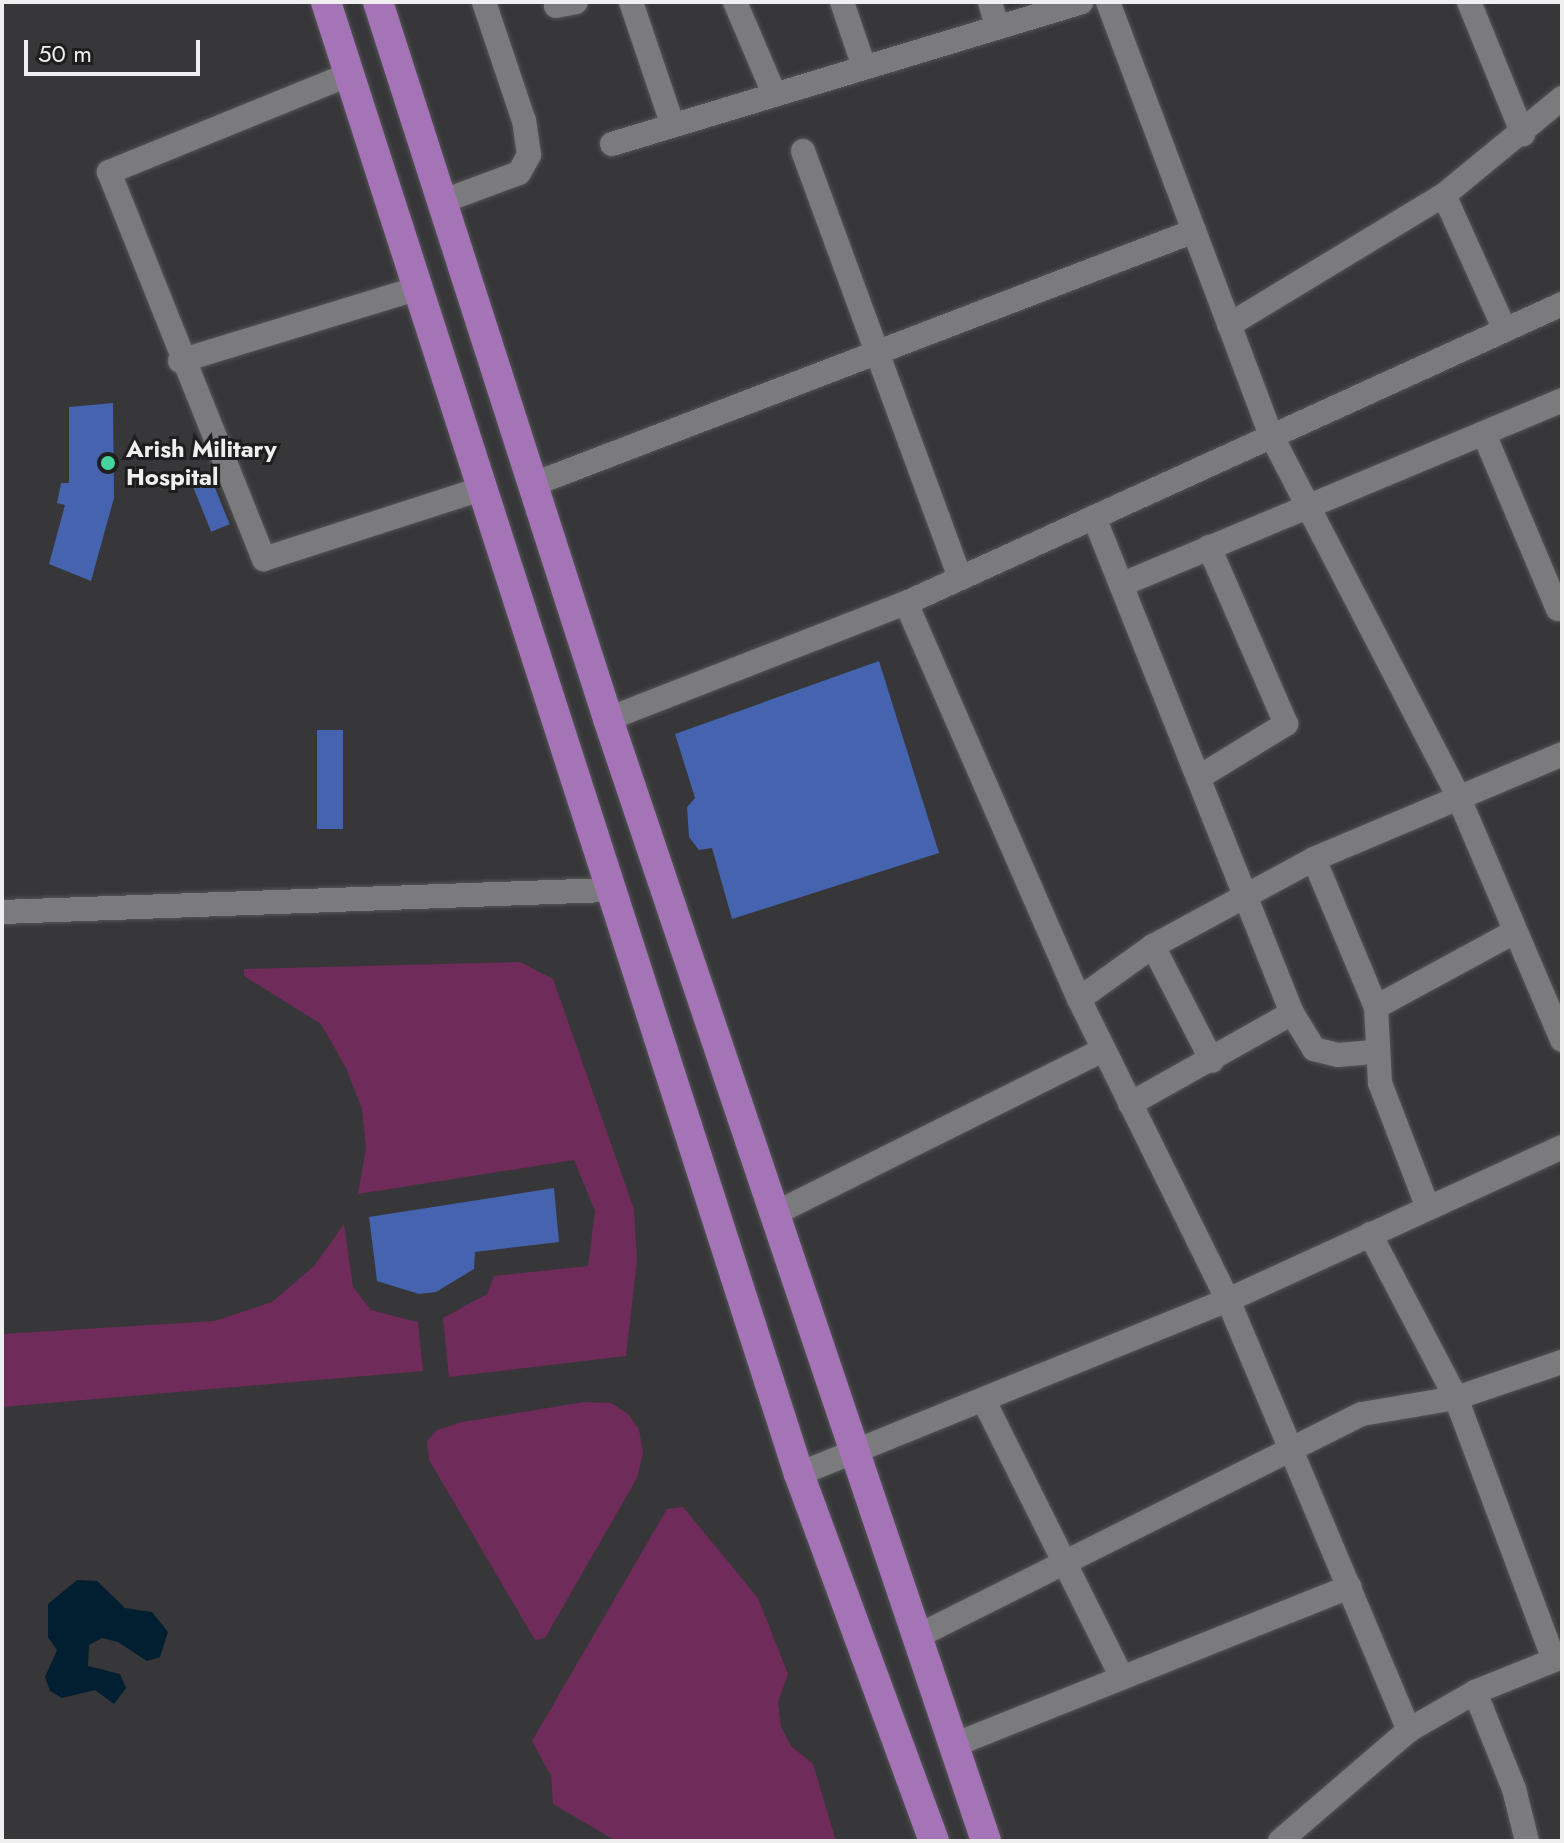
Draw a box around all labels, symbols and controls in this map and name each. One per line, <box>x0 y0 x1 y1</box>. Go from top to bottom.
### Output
scale bar <box>28 24 204 74</box>
text: 50 m <box>38 36 92 71</box>
place label: Arish Military Hospital <box>126 435 277 491</box>
marker: Arish Military Hospital <box>97 452 119 474</box>

